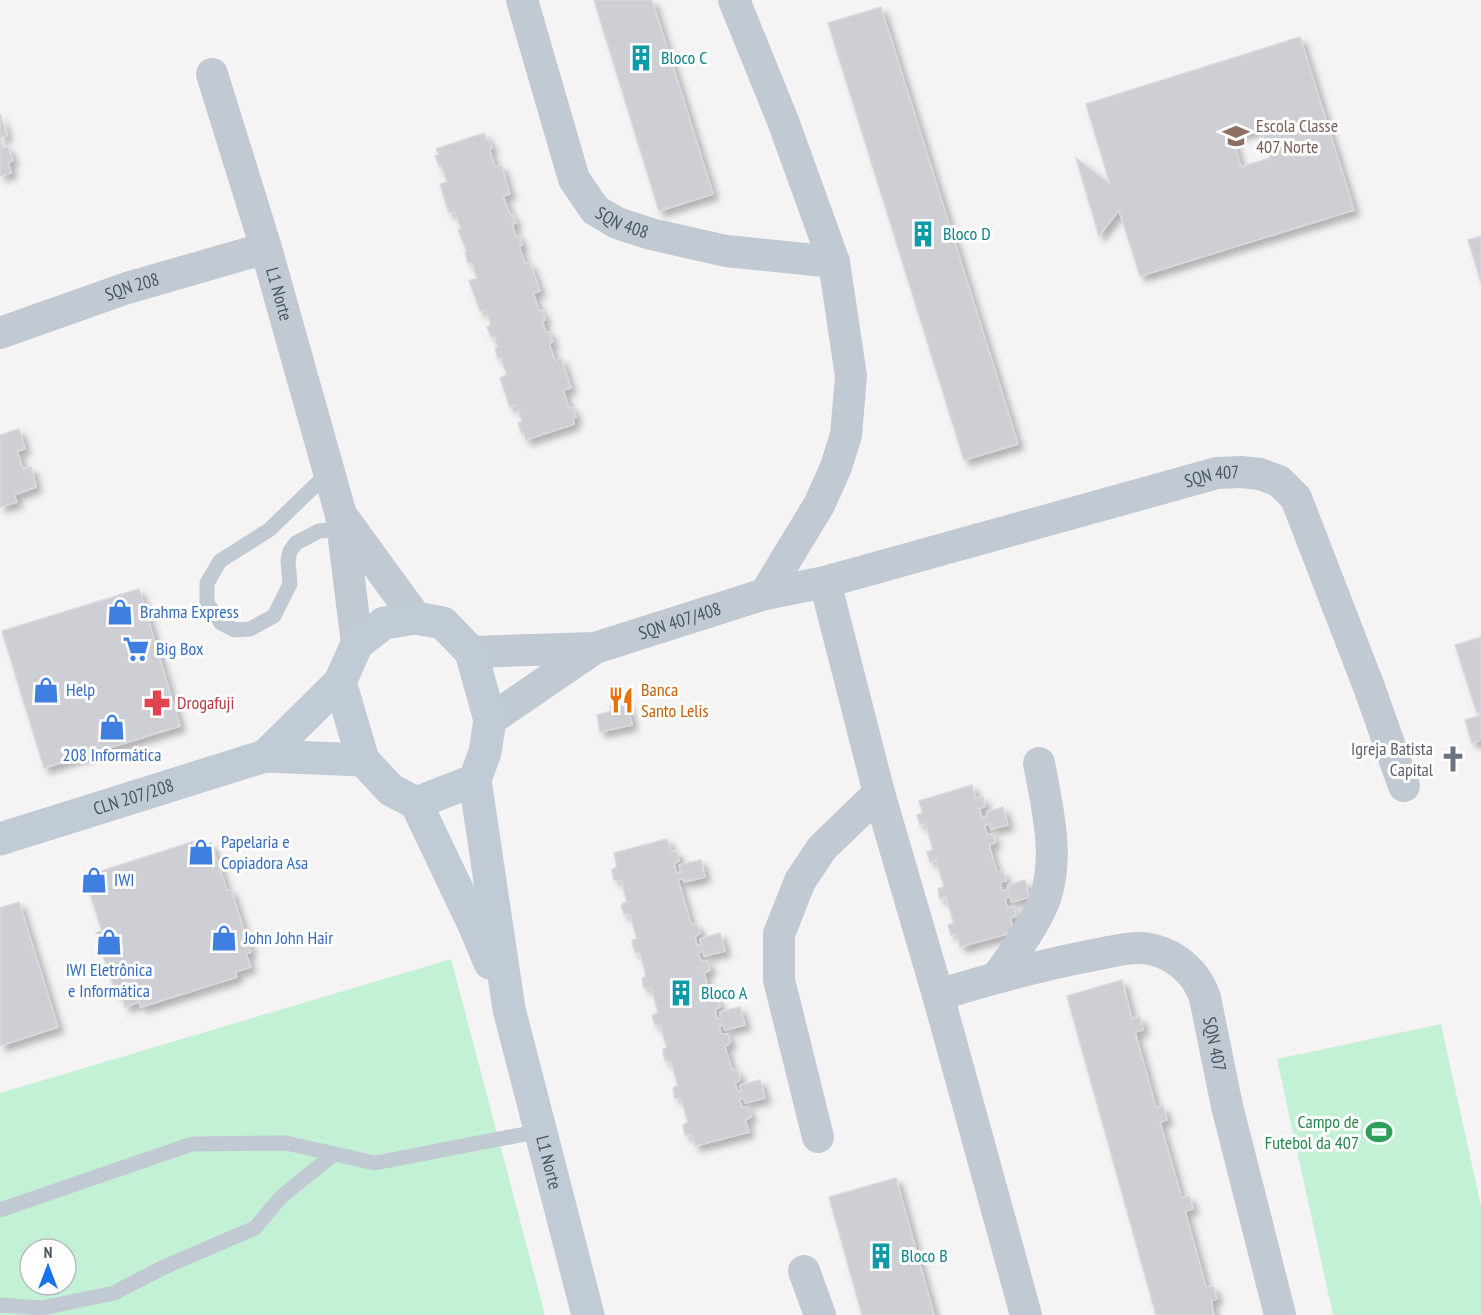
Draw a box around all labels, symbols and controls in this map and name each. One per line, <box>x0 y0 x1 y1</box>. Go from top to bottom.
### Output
building icon: Bloco C <box>626 43 656 73</box>
place label: Bloco C <box>661 46 707 69</box>
place label: Escola Classe 407 Norte <box>1256 114 1338 158</box>
school or university icon: Escola Classe 407 Norte <box>1221 121 1251 151</box>
street label: SQN 408 <box>591 201 651 243</box>
building icon: Bloco D <box>908 219 938 249</box>
place label: Bloco D <box>943 222 991 245</box>
street label: L1 Norte <box>261 265 298 323</box>
street label: SQN 208 <box>102 267 162 306</box>
street label: SQN 407 <box>1182 460 1240 492</box>
shop icon: Brahma Express <box>105 597 135 627</box>
street label: SQN 407/408 <box>636 597 724 644</box>
place label: Brahma Express <box>140 600 239 623</box>
supermarket icon: Big Box <box>121 634 151 664</box>
place label: Big Box <box>156 637 204 660</box>
shop icon: Help <box>31 675 61 705</box>
place label: Help <box>66 678 95 701</box>
place label: Banca Santo Lelis <box>641 678 709 722</box>
restaurant icon: Banca Santo Lelis <box>606 685 636 715</box>
pharmacy icon: Drogafuji <box>142 688 172 718</box>
place label: Drogafuji <box>177 691 234 714</box>
shop icon: 208 Informática <box>97 712 127 742</box>
place label: Igreja Batista Capital <box>1351 737 1434 781</box>
place label: 208 Informática <box>63 743 161 766</box>
church icon: Igreja Batista Capital <box>1438 744 1468 774</box>
street label: CLN 207/208 <box>90 773 177 820</box>
place label: Papelaria e Copiadora Asa <box>221 830 308 874</box>
shop icon: Papelaria e Copiadora Asa <box>186 837 216 867</box>
shop icon: IWI <box>79 865 109 895</box>
place label: IWI <box>114 868 134 891</box>
shop icon: John John Hair <box>209 923 239 953</box>
place label: John John Hair <box>243 926 333 949</box>
shop icon: IWI Eletrônica e Informática <box>94 927 124 957</box>
place label: IWI Eletrônica e Informática <box>66 958 152 1002</box>
building icon: Bloco A <box>666 978 696 1008</box>
place label: Bloco A <box>701 981 748 1004</box>
street label: SQN 407 <box>1198 1015 1232 1073</box>
place label: Campo de Futebol da 407 <box>1265 1110 1359 1154</box>
sports icon: Campo de Futebol da 407 <box>1364 1117 1394 1147</box>
street label: L1 Norte <box>531 1133 567 1192</box>
north arrow <box>18 1237 78 1297</box>
building icon: Bloco B <box>866 1241 896 1271</box>
text: N <box>44 1242 52 1262</box>
place label: Bloco B <box>901 1244 948 1267</box>

